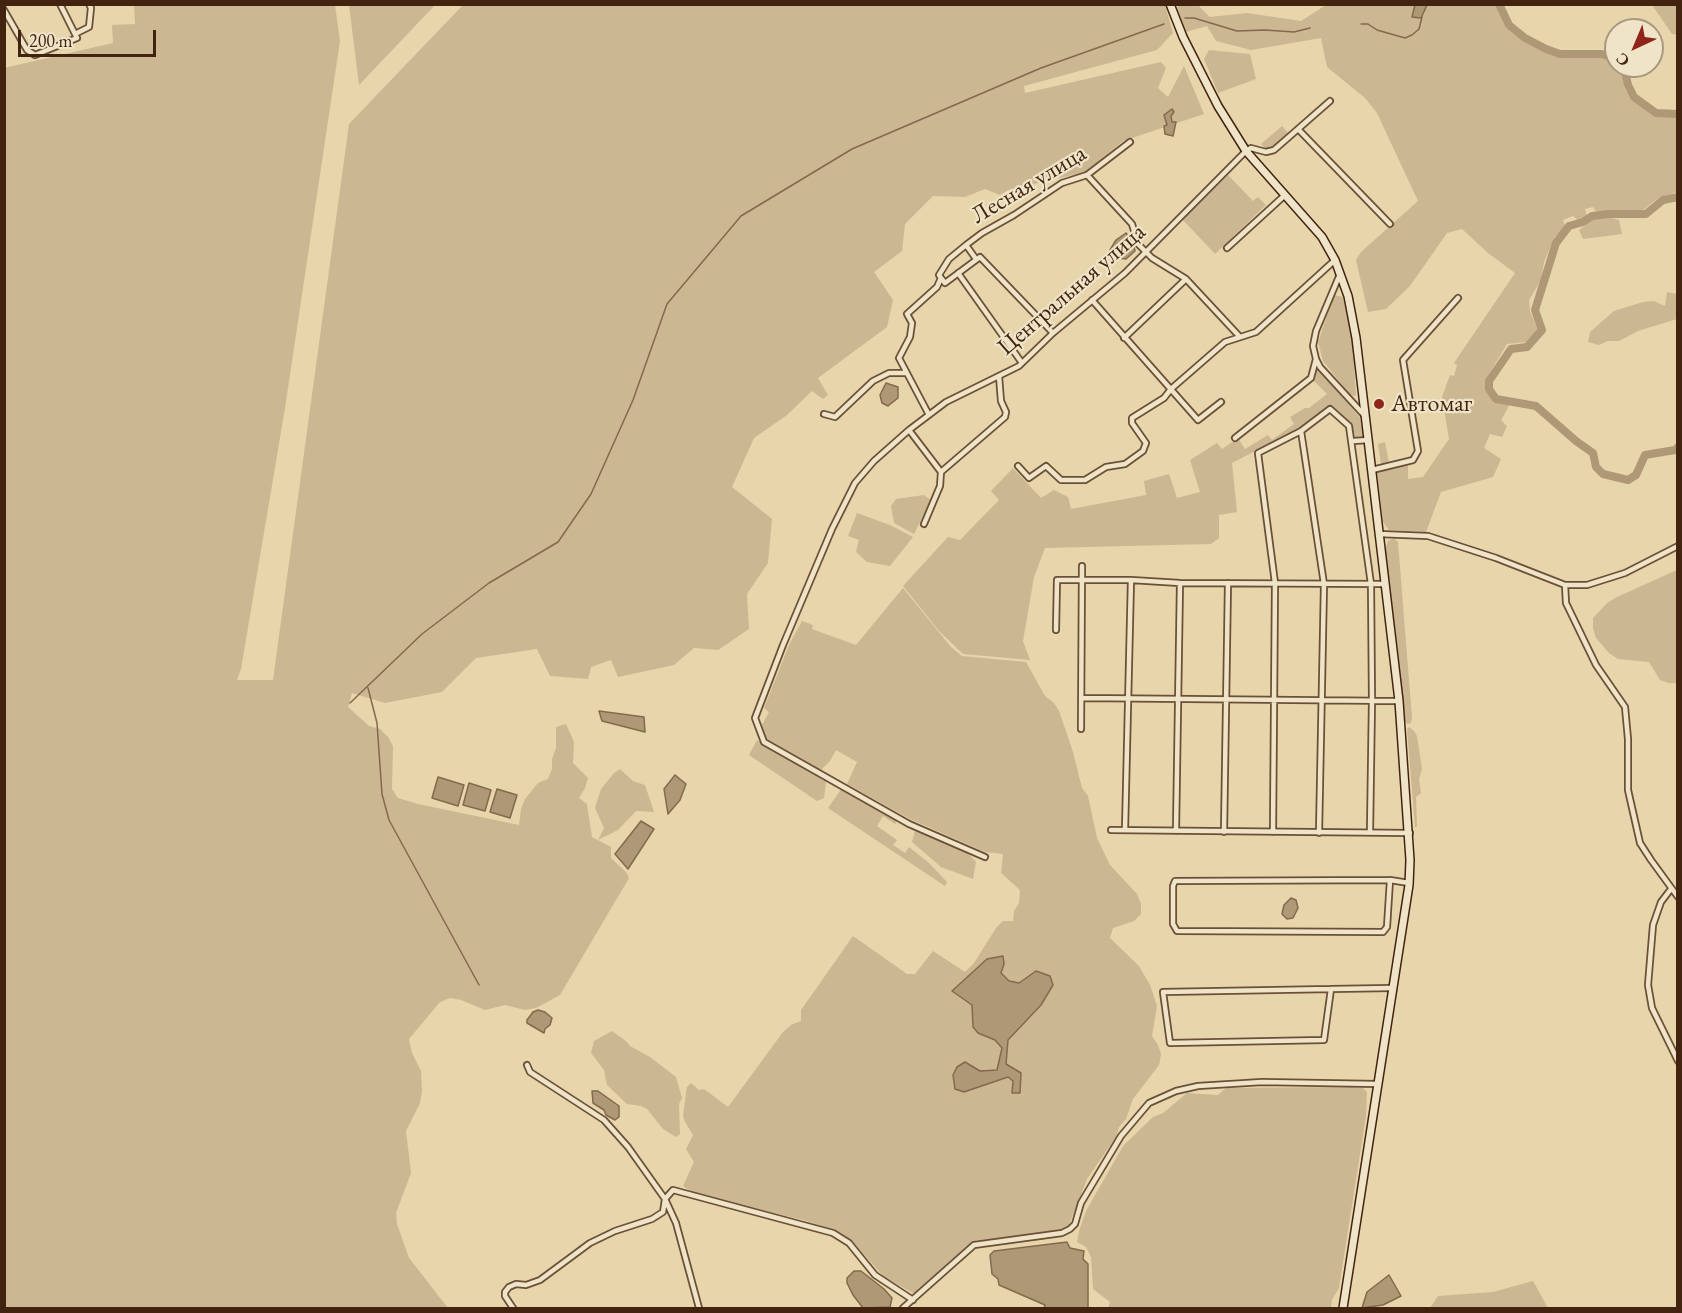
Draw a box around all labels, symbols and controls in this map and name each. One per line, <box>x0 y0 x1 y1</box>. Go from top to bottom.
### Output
scale bar <box>21 18 159 56</box>
north arrow <box>1604 18 1664 78</box>
text: 200 m <box>29 29 73 52</box>
text: С <box>1611 48 1634 71</box>
street label: Лесная улица <box>966 139 1092 231</box>
street label: Центральная улица <box>992 218 1152 362</box>
place label: Автомаг <box>1391 390 1472 418</box>
marker: Автомаг <box>1372 397 1386 411</box>

